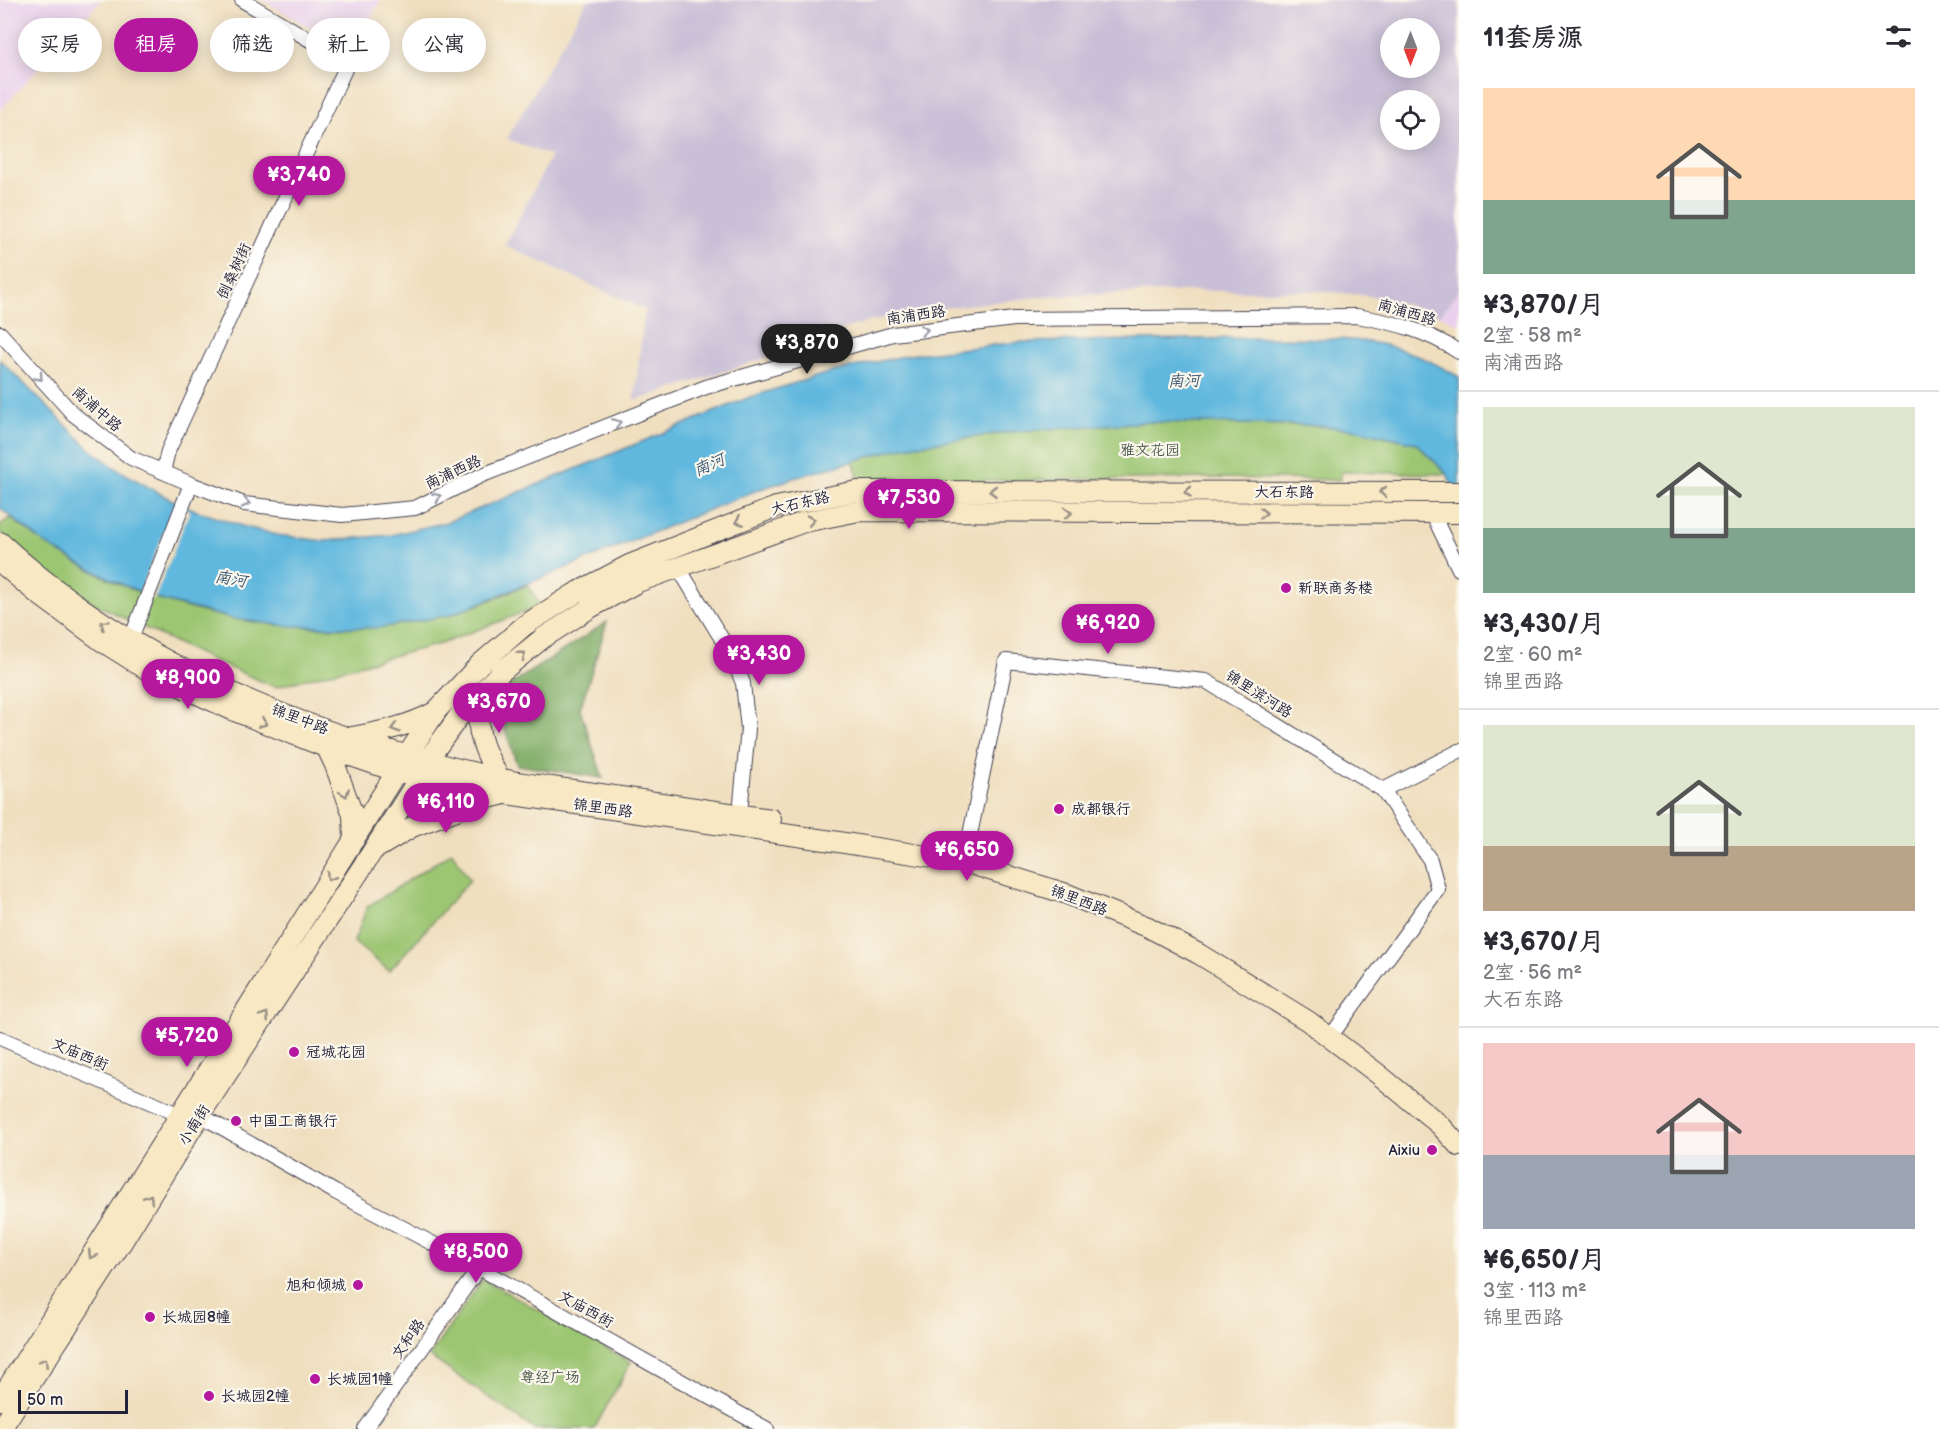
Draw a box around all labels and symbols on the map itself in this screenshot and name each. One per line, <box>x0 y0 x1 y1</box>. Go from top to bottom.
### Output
north arrow <box>1380 18 1440 78</box>
pin: ¥3,740 <box>250 156 348 207</box>
street label: 倒桑树街 <box>213 240 256 302</box>
street label: 南浦西路 <box>1375 295 1438 330</box>
street label: 南浦西路 <box>885 302 947 329</box>
pin: ¥3,870 <box>758 324 856 375</box>
one-way arrow <box>919 325 928 337</box>
one-way arrow <box>32 370 43 380</box>
water label: 南河 <box>1168 372 1203 391</box>
street label: 南浦中路 <box>68 383 126 436</box>
one-way arrow <box>611 418 622 430</box>
park label: 雅文花园 <box>1120 441 1180 460</box>
water label: 南河 <box>691 449 731 481</box>
street label: 南浦西路 <box>422 451 484 494</box>
pin: ¥7,530 <box>860 479 958 530</box>
street label: 大石东路 <box>1254 483 1314 502</box>
one-way arrow <box>989 485 998 497</box>
one-way arrow <box>1184 486 1193 498</box>
one-way arrow <box>1379 486 1388 498</box>
street label: 大石东路 <box>769 487 831 519</box>
one-way arrow <box>431 493 442 505</box>
one-way arrow <box>240 496 250 509</box>
one-way arrow <box>1063 507 1072 519</box>
one-way arrow <box>1258 507 1267 519</box>
one-way arrow <box>735 514 746 526</box>
one-way arrow <box>806 515 816 528</box>
water label: 南河 <box>213 567 251 592</box>
place label: 新联商务楼 <box>1298 579 1373 598</box>
marker: 新联商务楼 <box>1279 581 1293 595</box>
pin: ¥6,920 <box>1059 604 1157 655</box>
one-way arrow <box>100 620 111 631</box>
pin: ¥3,430 <box>710 635 808 686</box>
one-way arrow <box>515 652 526 663</box>
pin: ¥8,900 <box>139 659 237 710</box>
street label: 锦里滨河路 <box>1222 666 1296 722</box>
pin: ¥3,670 <box>450 683 548 734</box>
street label: 锦里中路 <box>268 700 331 739</box>
one-way arrow <box>257 715 268 728</box>
one-way arrow <box>390 721 401 733</box>
pin: ¥6,110 <box>397 783 495 834</box>
one-way arrow <box>338 787 351 797</box>
street label: 锦里西路 <box>572 795 634 822</box>
place label: 成都银行 <box>1071 800 1131 819</box>
marker: 成都银行 <box>1052 802 1066 816</box>
pin: ¥6,650 <box>918 831 1016 882</box>
one-way arrow <box>326 871 338 881</box>
street label: 锦里西路 <box>1047 881 1110 920</box>
one-way arrow <box>258 1011 269 1022</box>
pin: ¥5,720 <box>138 1017 236 1068</box>
street label: 文庙西街 <box>48 1034 111 1075</box>
place label: 冠城花园 <box>306 1043 366 1062</box>
marker: 冠城花园 <box>287 1045 301 1059</box>
street label: 小南街 <box>174 1101 214 1149</box>
place label: 中国工商银行 <box>248 1112 338 1131</box>
marker: 中国工商银行 <box>229 1114 243 1128</box>
place label: Aixiu <box>1388 1141 1420 1160</box>
marker: Aixiu <box>1425 1143 1439 1157</box>
one-way arrow <box>142 1194 154 1204</box>
pin: ¥8,500 <box>427 1233 525 1284</box>
one-way arrow <box>87 1249 99 1259</box>
place label: 旭和倾城 <box>286 1276 346 1295</box>
marker: 旭和倾城 <box>351 1278 365 1292</box>
street label: 文庙西街 <box>555 1287 617 1332</box>
place label: 长城园8幢 <box>162 1308 231 1327</box>
marker: 长城园8幢 <box>143 1310 157 1324</box>
street label: 文和路 <box>388 1315 429 1363</box>
one-way arrow <box>37 1358 49 1368</box>
park label: 尊经广场 <box>520 1368 580 1387</box>
place label: 长城园1幢 <box>327 1370 393 1389</box>
marker: 长城园1幢 <box>308 1372 322 1386</box>
scale bar <box>18 1387 128 1414</box>
place label: 长城园2幢 <box>221 1387 290 1406</box>
marker: 长城园2幢 <box>202 1389 216 1403</box>

